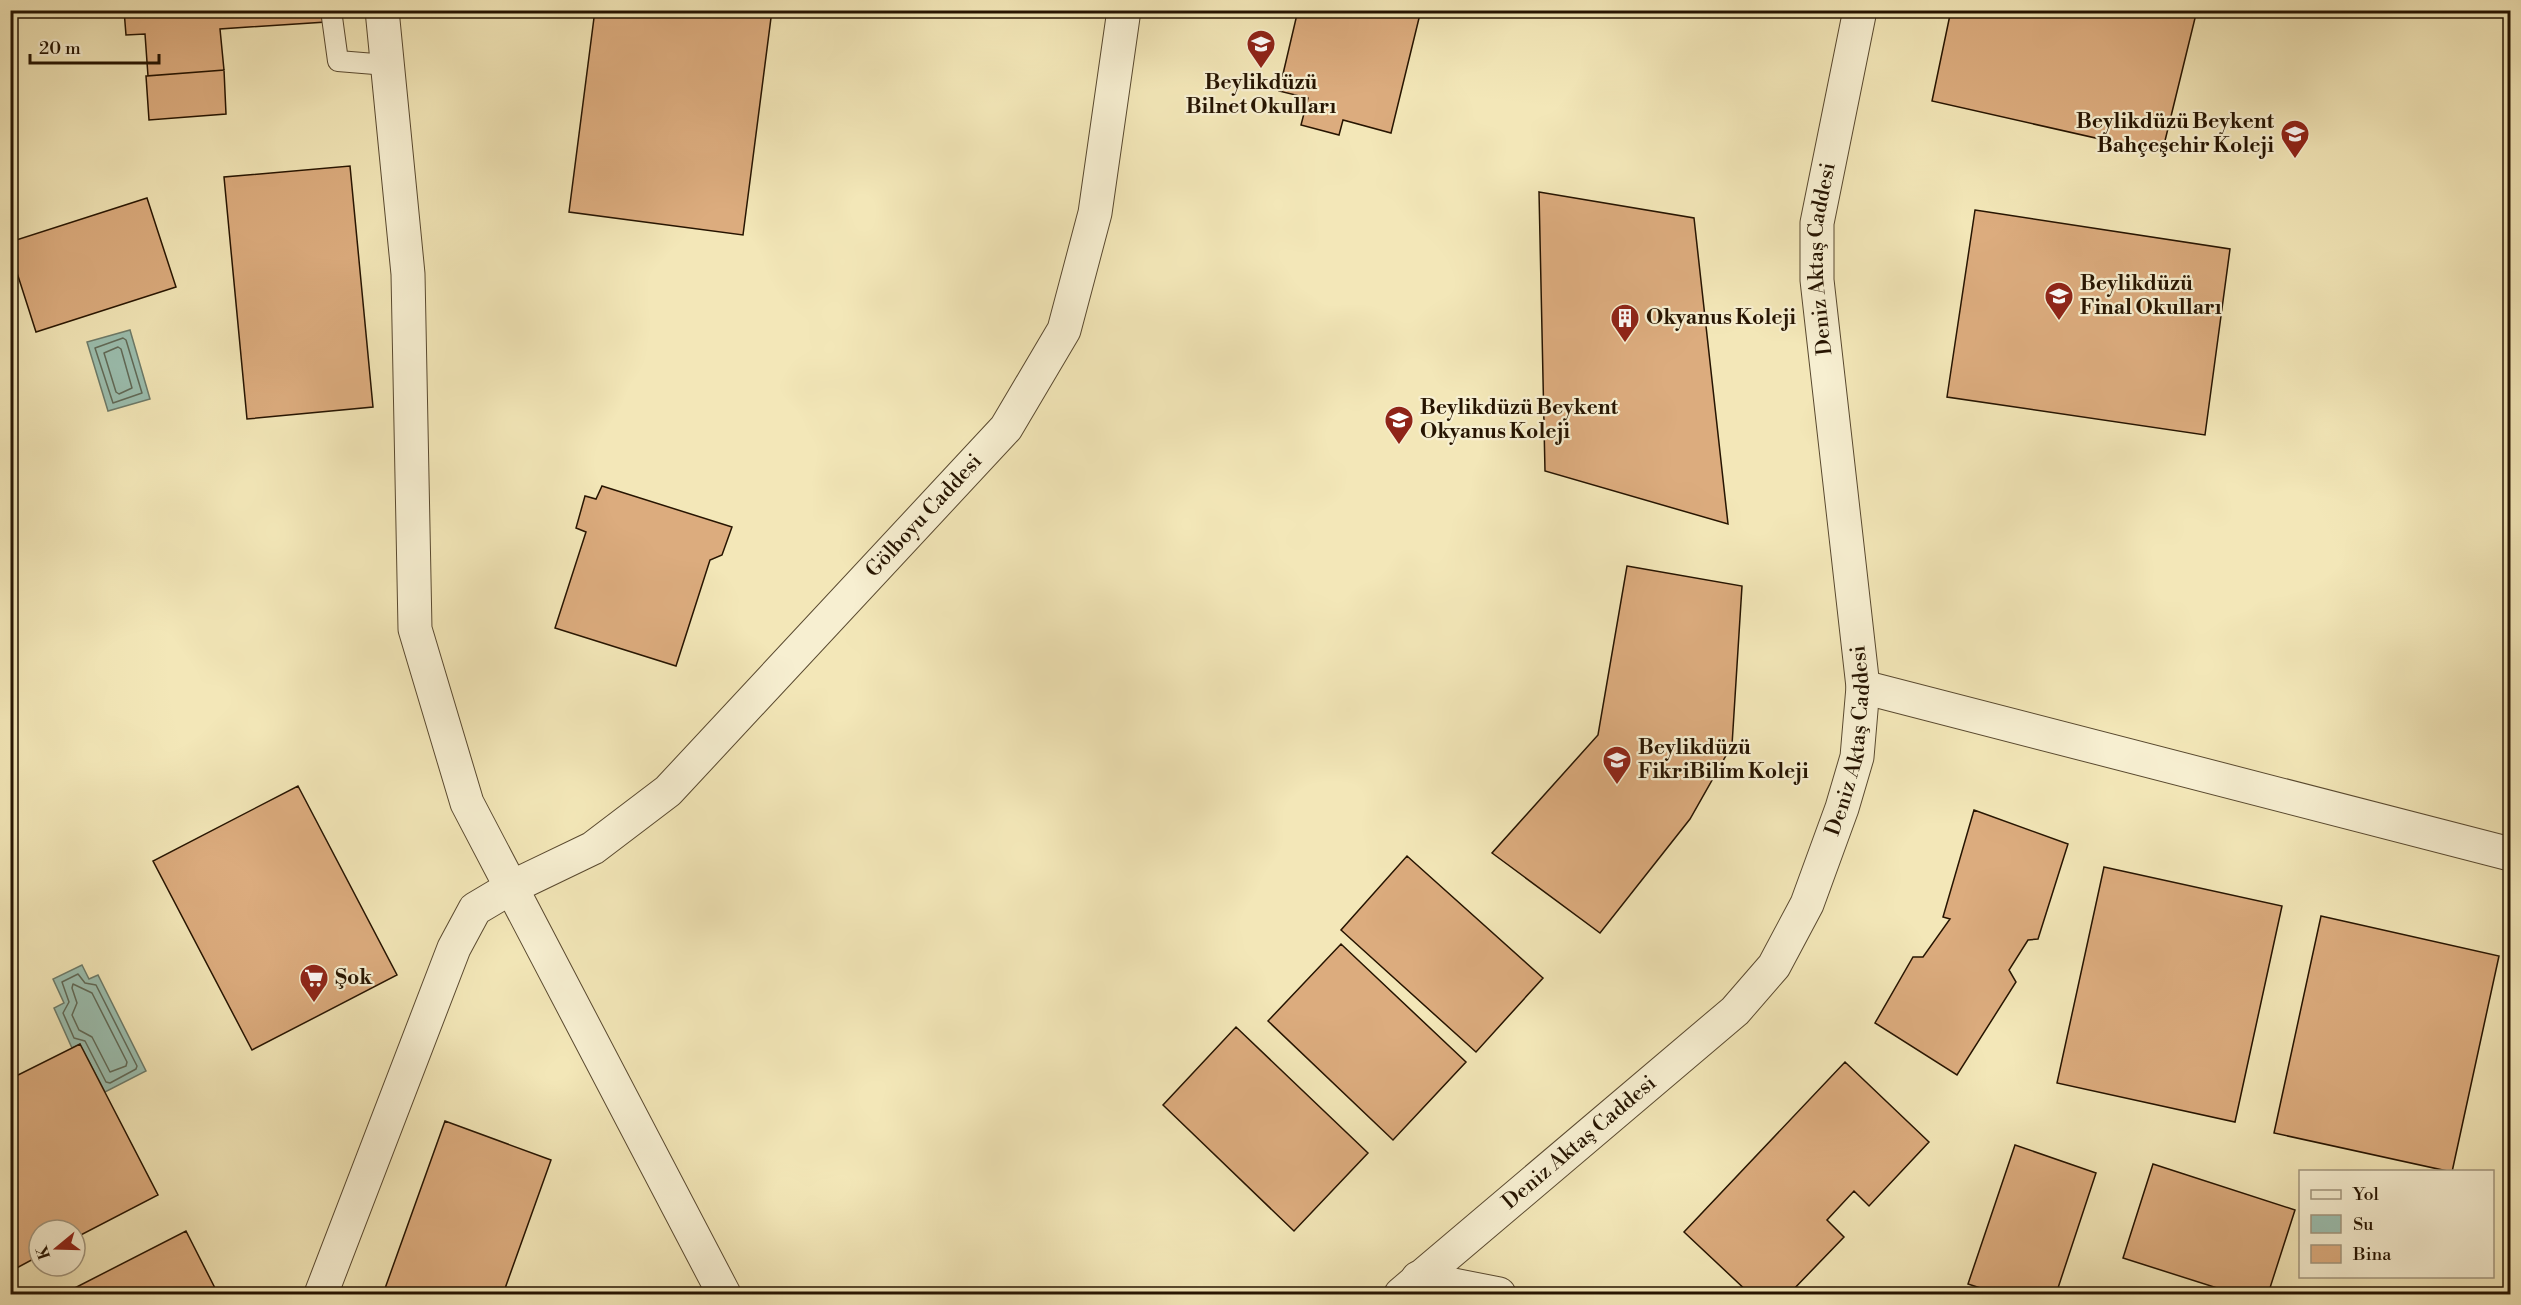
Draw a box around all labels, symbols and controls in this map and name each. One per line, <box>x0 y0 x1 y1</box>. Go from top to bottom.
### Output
scale bar <box>30 27 159 65</box>
school or university icon: Beylikdüzü Bilnet Okulları <box>1245 28 1277 70</box>
text: 20 m <box>39 37 81 60</box>
place label: Beylikdüzü Bilnet Okulları <box>1186 70 1336 120</box>
place label: Beylikdüzü Beykent Bahçeşehir Koleji <box>2076 109 2275 159</box>
school or university icon: Beylikdüzü Beykent Bahçeşehir Koleji <box>2279 118 2311 160</box>
street label: Deniz Aktaş Caddesi <box>1804 160 1842 357</box>
place label: Beylikdüzü Final Okulları <box>2080 271 2222 321</box>
school or university icon: Beylikdüzü Final Okulları <box>2043 280 2075 322</box>
building icon: Okyanus Koleji <box>1609 302 1641 344</box>
place label: Okyanus Koleji <box>1646 305 1796 331</box>
place label: Beylikdüzü Beykent Okyanus Koleji <box>1420 395 1619 445</box>
school or university icon: Beylikdüzü Beykent Okyanus Koleji <box>1383 404 1415 446</box>
street label: Gölboyu Caddesi <box>860 449 988 583</box>
street label: Deniz Aktaş Caddesi <box>1820 644 1876 839</box>
place label: Beylikdüzü FikriBilim Koleji <box>1638 735 1809 785</box>
school or university icon: Beylikdüzü FikriBilim Koleji <box>1601 744 1633 786</box>
supermarket icon: Şok <box>298 962 330 1004</box>
place label: Şok <box>335 965 373 991</box>
street label: Deniz Aktaş Caddesi <box>1497 1070 1662 1215</box>
legend <box>2299 1170 2494 1278</box>
text: Yol <box>2352 1183 2380 1206</box>
text: Su <box>2353 1213 2374 1236</box>
north arrow <box>27 1218 87 1278</box>
text: K <box>32 1242 55 1262</box>
text: Bina <box>2352 1243 2392 1266</box>

